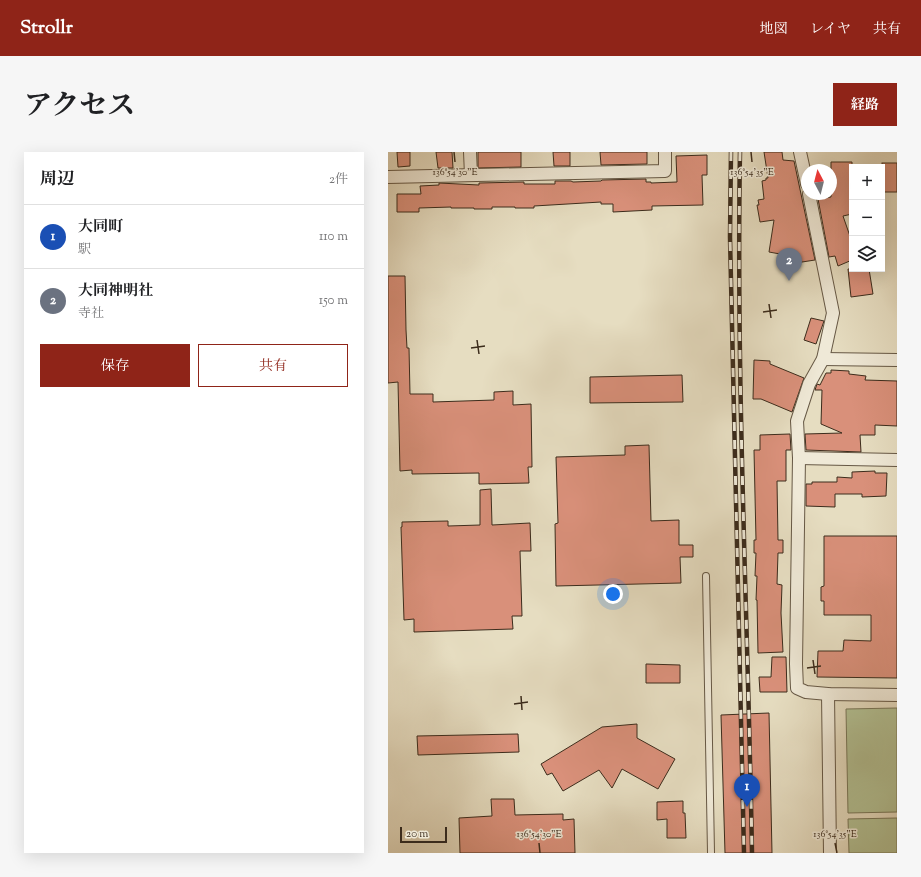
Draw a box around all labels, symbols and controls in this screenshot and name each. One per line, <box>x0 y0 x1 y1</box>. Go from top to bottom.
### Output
text: Strollr <box>20 15 73 42</box>
text: 地図 <box>760 20 788 40</box>
text: レイヤ <box>810 20 851 40</box>
text: 共有 <box>873 20 901 40</box>
button: 経路 <box>833 83 897 126</box>
text: アクセス <box>24 87 135 127</box>
north arrow <box>801 164 837 200</box>
map controls <box>849 164 885 272</box>
button: + <box>849 164 885 200</box>
text: 136°54'30"E <box>432 165 478 180</box>
text: 136°54'35"E <box>730 165 774 180</box>
text: 周辺 <box>40 168 74 192</box>
text: 2件 <box>329 171 348 189</box>
button: − <box>849 200 885 236</box>
text: 大同町 <box>78 217 123 238</box>
text: 1 <box>51 228 55 246</box>
text: 110 m <box>319 228 348 246</box>
button: layers <box>849 236 885 272</box>
text: 駅 <box>78 241 91 259</box>
pin: 2 <box>776 248 802 281</box>
text: 大同神明社 <box>78 281 153 302</box>
text: 2 <box>50 292 56 310</box>
text: 150 m <box>319 292 348 310</box>
text: 寺社 <box>78 305 104 323</box>
button: 保存 <box>40 344 190 387</box>
button: 共有 <box>198 344 348 387</box>
your location <box>603 584 623 604</box>
pin: 1 <box>734 774 760 807</box>
scale bar <box>400 825 447 844</box>
text: 20 m <box>406 826 428 842</box>
text: 136°54'30"E <box>516 827 562 842</box>
text: 136°54'35"E <box>813 827 857 842</box>

